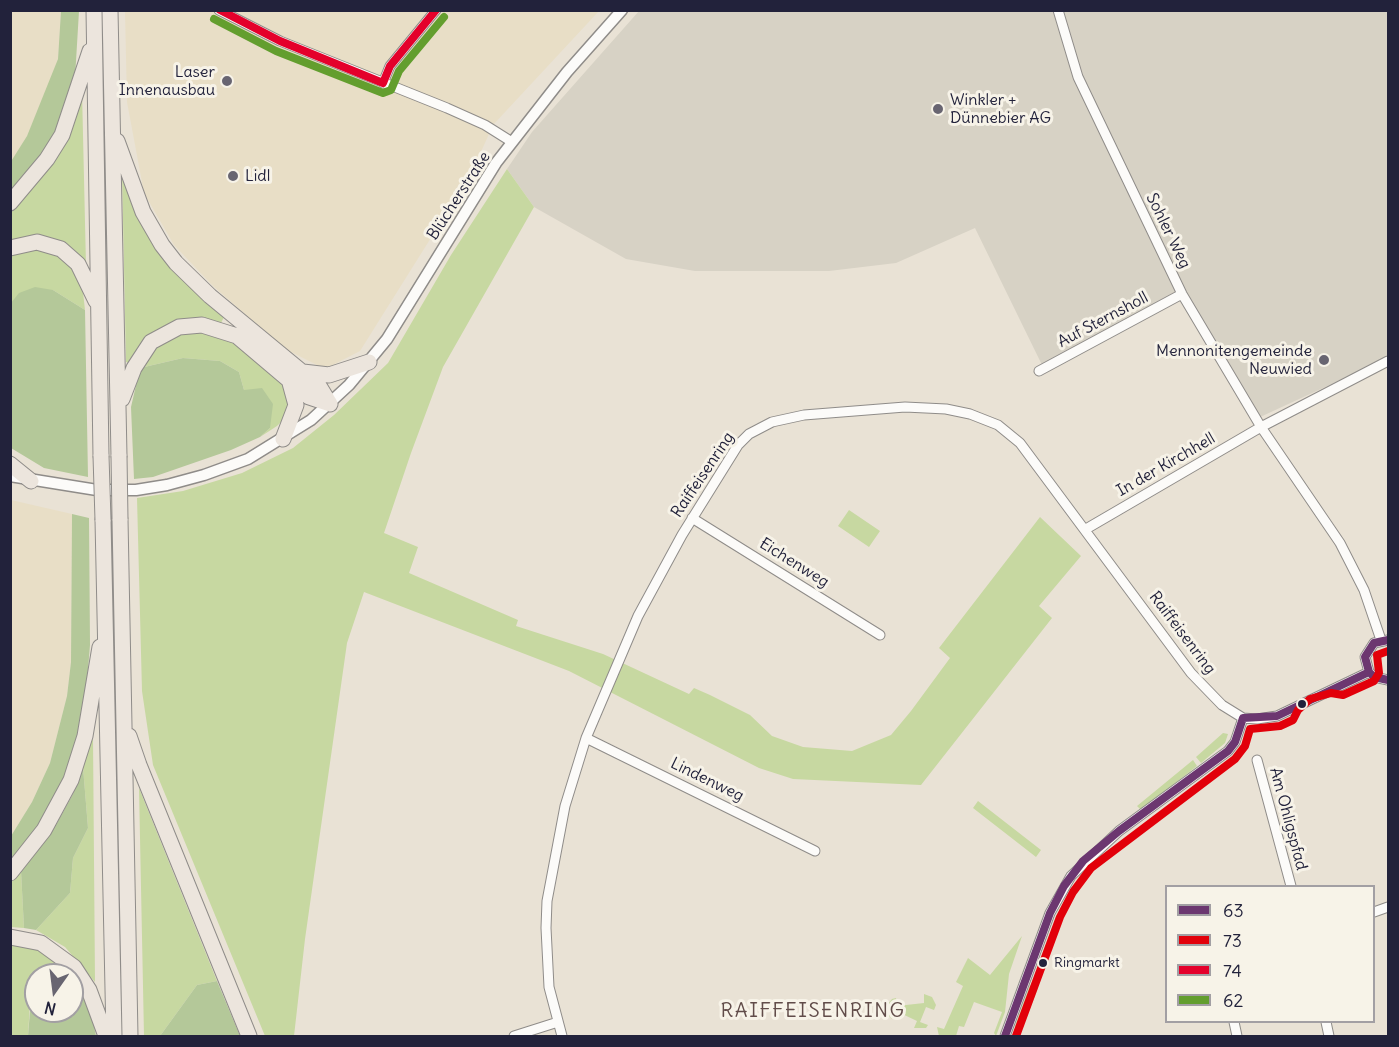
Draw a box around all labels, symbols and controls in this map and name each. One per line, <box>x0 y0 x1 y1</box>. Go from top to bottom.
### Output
place label: Laser Innenausbau <box>119 62 215 100</box>
marker: Laser Innenausbau <box>220 74 234 88</box>
place label: Winkler + Dünnebier AG <box>950 90 1051 128</box>
marker: Winkler + Dünnebier AG <box>931 102 945 116</box>
street label: Blücherstraße <box>423 148 495 244</box>
place label: Lidl <box>245 166 270 186</box>
marker: Lidl <box>226 169 240 183</box>
street label: Sohler Weg <box>1142 190 1194 272</box>
street label: Auf Sternsholl <box>1055 288 1151 352</box>
place label: Mennonitengemeinde Neuwied <box>1156 341 1312 379</box>
marker: Mennonitengemeinde Neuwied <box>1317 353 1331 367</box>
street label: Raiffeisenring <box>667 429 739 521</box>
street label: In der Kirchhell <box>1113 429 1219 501</box>
street label: Eichenweg <box>756 534 832 592</box>
street label: Raiffeisenring <box>1145 588 1219 678</box>
unlabelled marker <box>1296 698 1308 710</box>
street label: Lindenweg <box>667 754 747 806</box>
street label: Am Ohligspfad <box>1265 766 1311 872</box>
legend <box>1165 885 1375 1023</box>
text: 63 <box>1223 899 1244 922</box>
text: 73 <box>1223 929 1242 952</box>
place label: Ringmarkt <box>1054 955 1120 971</box>
marker: Ringmarkt <box>1037 957 1049 969</box>
text: 74 <box>1223 959 1242 982</box>
north arrow <box>24 963 84 1023</box>
text: 62 <box>1223 989 1243 1012</box>
text: N <box>42 997 58 1020</box>
district label: RAIFFEISENRING <box>721 999 905 1023</box>

